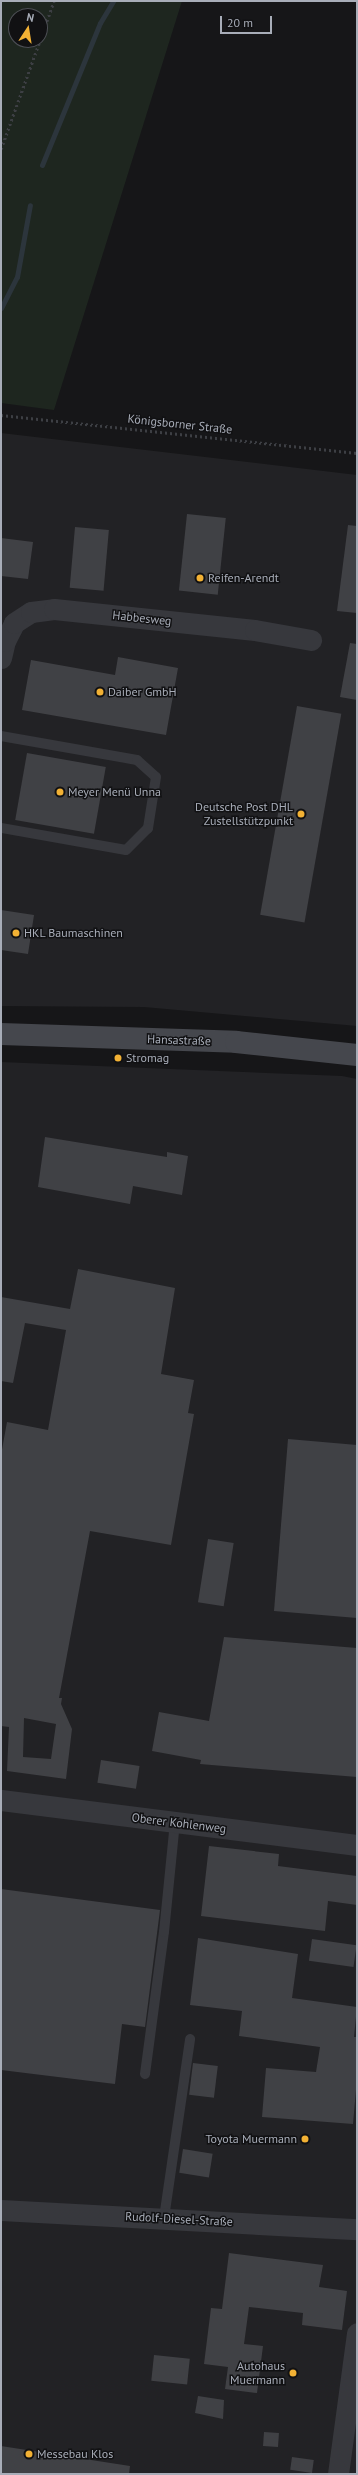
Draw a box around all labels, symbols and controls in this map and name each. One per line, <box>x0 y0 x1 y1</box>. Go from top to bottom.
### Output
north arrow <box>8 8 48 48</box>
scale bar <box>222 8 274 34</box>
text: N <box>25 10 35 25</box>
text: 20 m <box>227 15 253 30</box>
street label: Königsborner Straße <box>127 411 233 437</box>
place label: Reifen-Arendt <box>208 571 279 585</box>
marker: Reifen-Arendt <box>195 573 205 583</box>
street label: Habbesweg <box>112 608 172 628</box>
place label: Daiber GmbH <box>108 685 177 699</box>
marker: Daiber GmbH <box>95 687 105 697</box>
place label: Meyer Menü Unna <box>68 785 161 799</box>
marker: Meyer Menü Unna <box>55 787 65 797</box>
place label: Deutsche Post DHL Zustellstützpunkt <box>195 800 293 828</box>
marker: Deutsche Post DHL Zustellstützpunkt <box>296 809 306 819</box>
place label: HKL Baumaschinen <box>24 926 123 940</box>
marker: HKL Baumaschinen <box>11 928 21 938</box>
street label: Hansastraße <box>147 1032 211 1048</box>
place label: Stromag <box>126 1051 169 1065</box>
marker: Stromag <box>113 1053 123 1063</box>
street label: Oberer Kohlenweg <box>131 1810 227 1836</box>
place label: Toyota Muermann <box>206 2132 297 2146</box>
marker: Toyota Muermann <box>300 2134 310 2144</box>
street label: Rudolf-Diesel-Straße <box>125 2209 233 2229</box>
place label: Autohaus Muermann <box>230 2359 285 2387</box>
marker: Autohaus Muermann <box>288 2368 298 2378</box>
place label: Messebau Klos <box>37 2447 113 2461</box>
marker: Messebau Klos <box>24 2449 34 2459</box>

